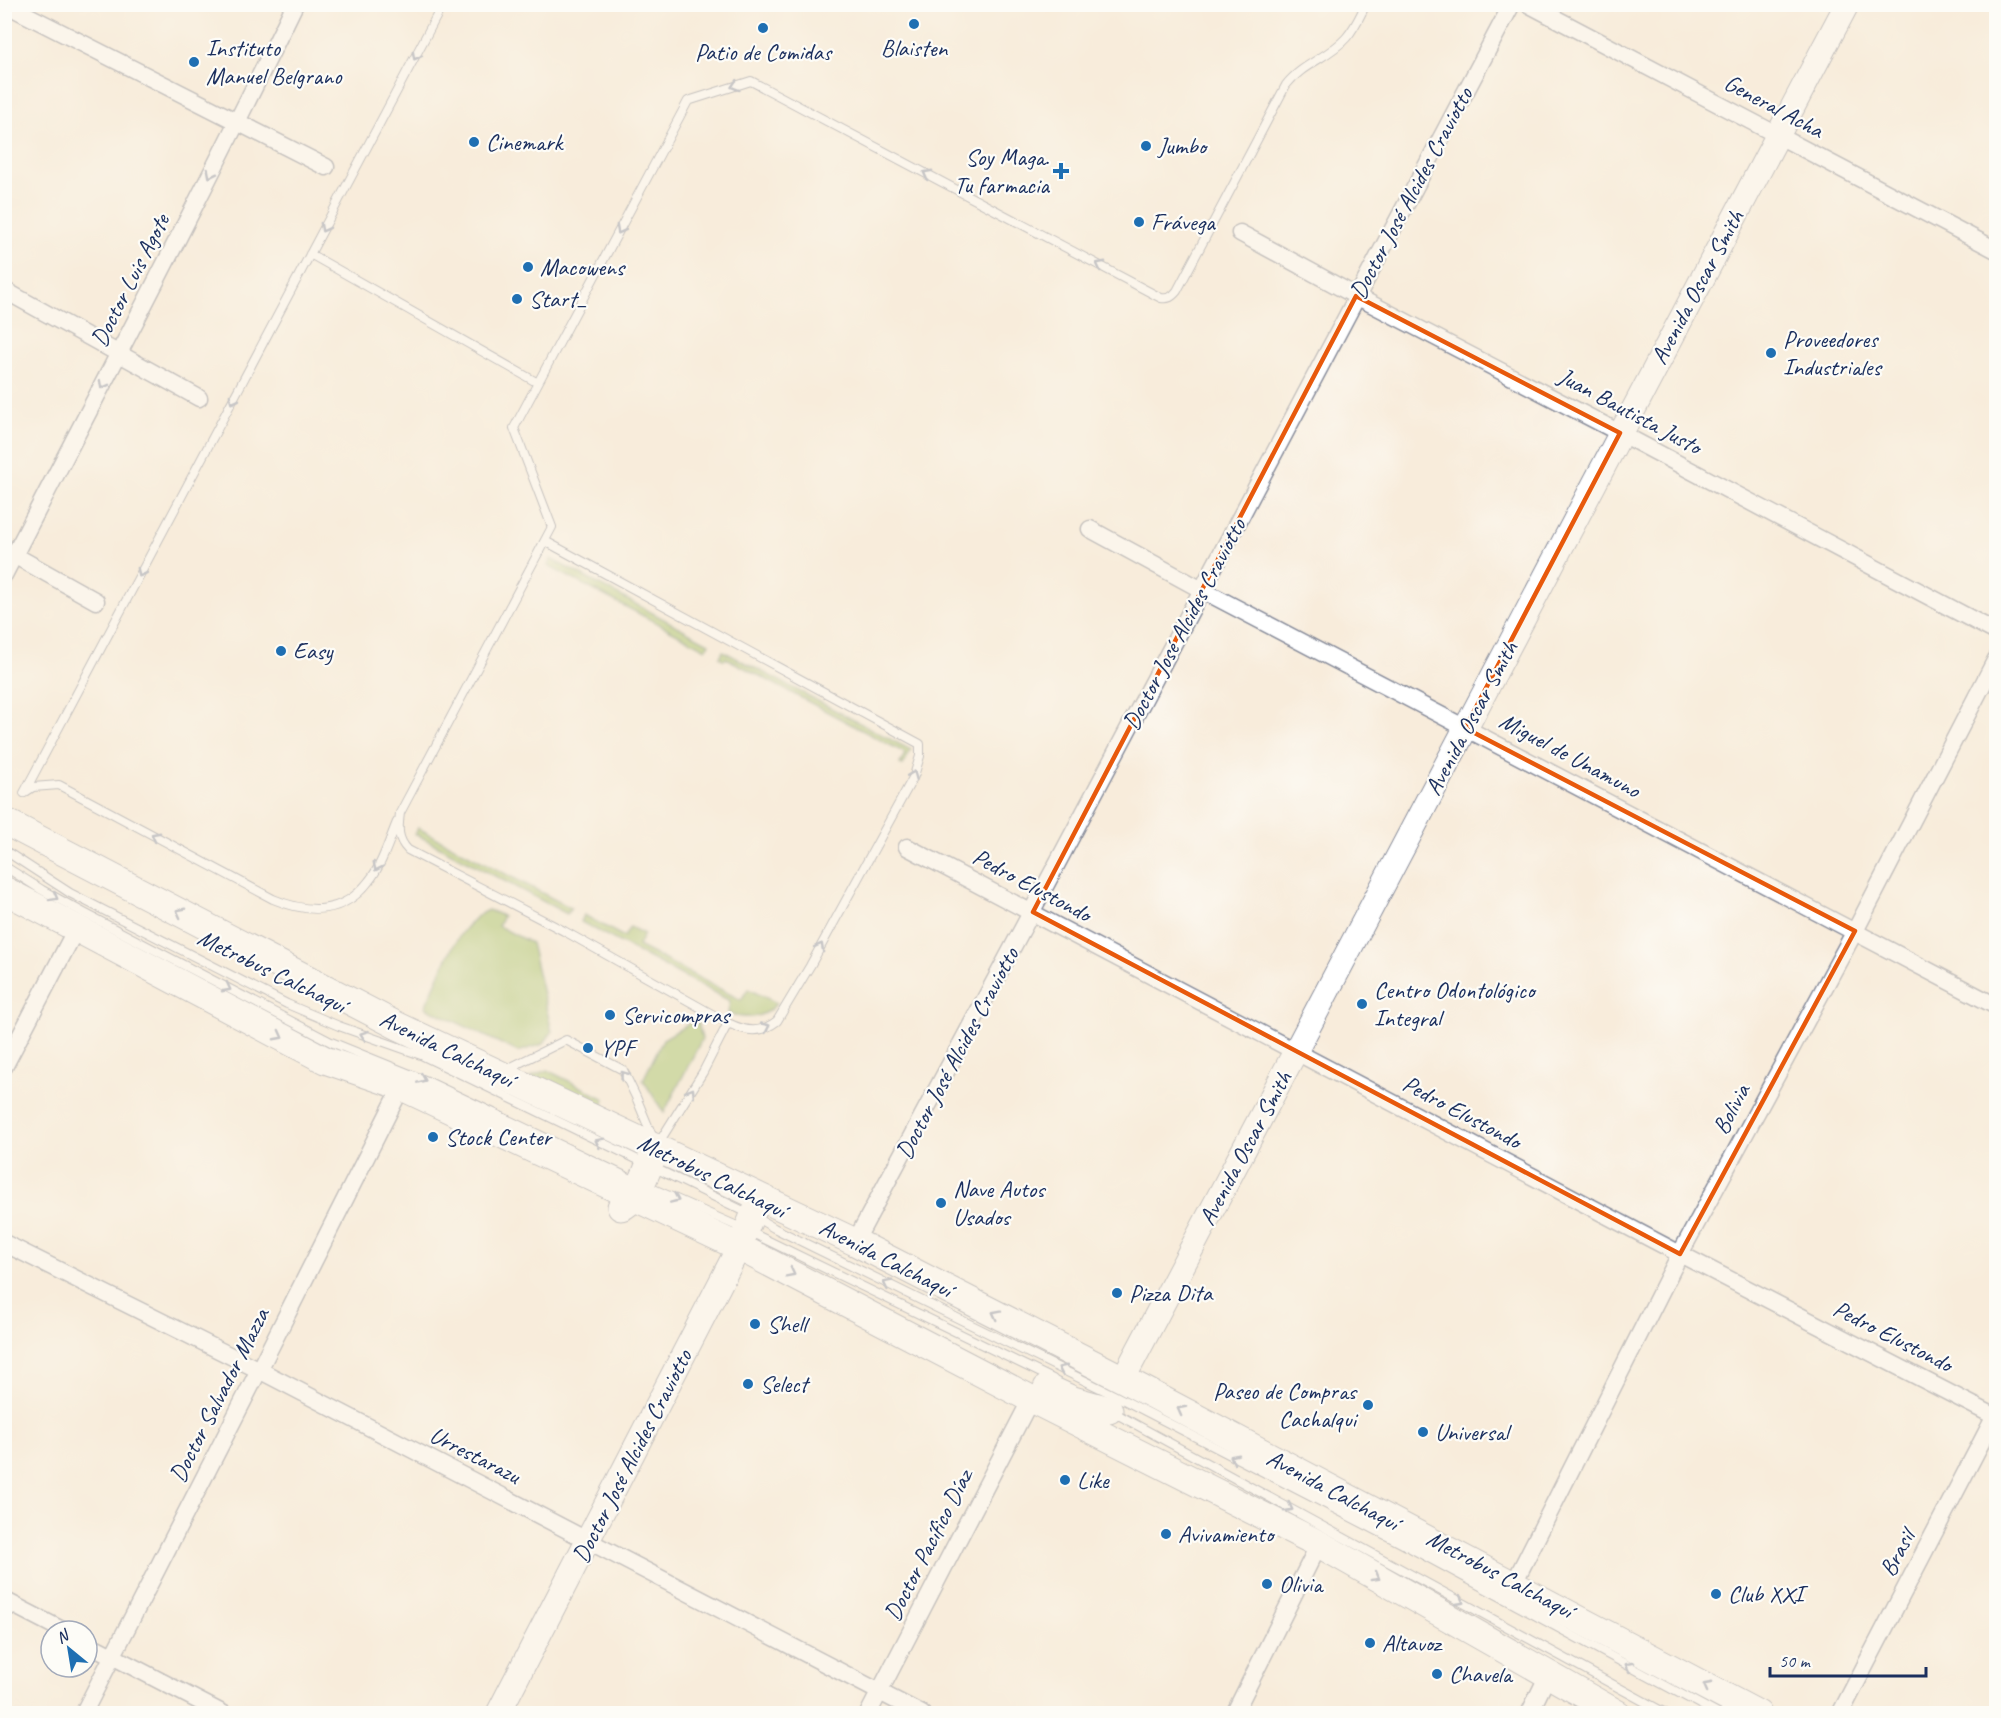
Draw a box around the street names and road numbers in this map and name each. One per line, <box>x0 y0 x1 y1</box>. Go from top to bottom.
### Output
street label: General Acha <box>1719 67 1830 145</box>
street label: Doctor José Alcides Craviotto <box>1343 81 1480 304</box>
street label: Avenida Oscar Smith <box>1644 204 1751 369</box>
street label: Doctor Luis Agote <box>84 207 177 351</box>
street label: Juan Bautista Justo <box>1553 360 1709 462</box>
street label: Doctor José Alcides Craviotto <box>1116 512 1253 735</box>
street label: Avenida Oscar Smith <box>1418 635 1525 800</box>
street label: Miguel de Unamuno <box>1495 705 1647 805</box>
street label: Pedro Elustondo <box>968 841 1099 930</box>
street label: Metrobus Calchaquí <box>193 922 355 1022</box>
street label: Doctor José Alcides Craviotto <box>889 941 1026 1164</box>
street label: Avenida Calchaquí <box>375 1004 523 1096</box>
street label: Avenida Oscar Smith <box>1192 1065 1299 1230</box>
street label: Pedro Elustondo <box>1398 1068 1529 1157</box>
street label: Bolivia <box>1705 1077 1757 1139</box>
street label: Metrobus Calchaquí <box>633 1127 795 1227</box>
street label: Avenida Calchaquí <box>814 1212 962 1306</box>
street label: Pedro Elustondo <box>1828 1293 1960 1380</box>
street label: Doctor Salvador Mazza <box>162 1302 276 1487</box>
street label: Doctor José Alcides Craviotto <box>565 1343 699 1567</box>
street label: Urrestarazu <box>425 1419 527 1491</box>
street label: Avenida Calchaquí <box>1262 1443 1408 1539</box>
street label: Doctor Pacífico Díaz <box>877 1462 980 1625</box>
street label: Brasil <box>1872 1521 1923 1581</box>
street label: Metrobus Calchaquí <box>1422 1523 1582 1627</box>

